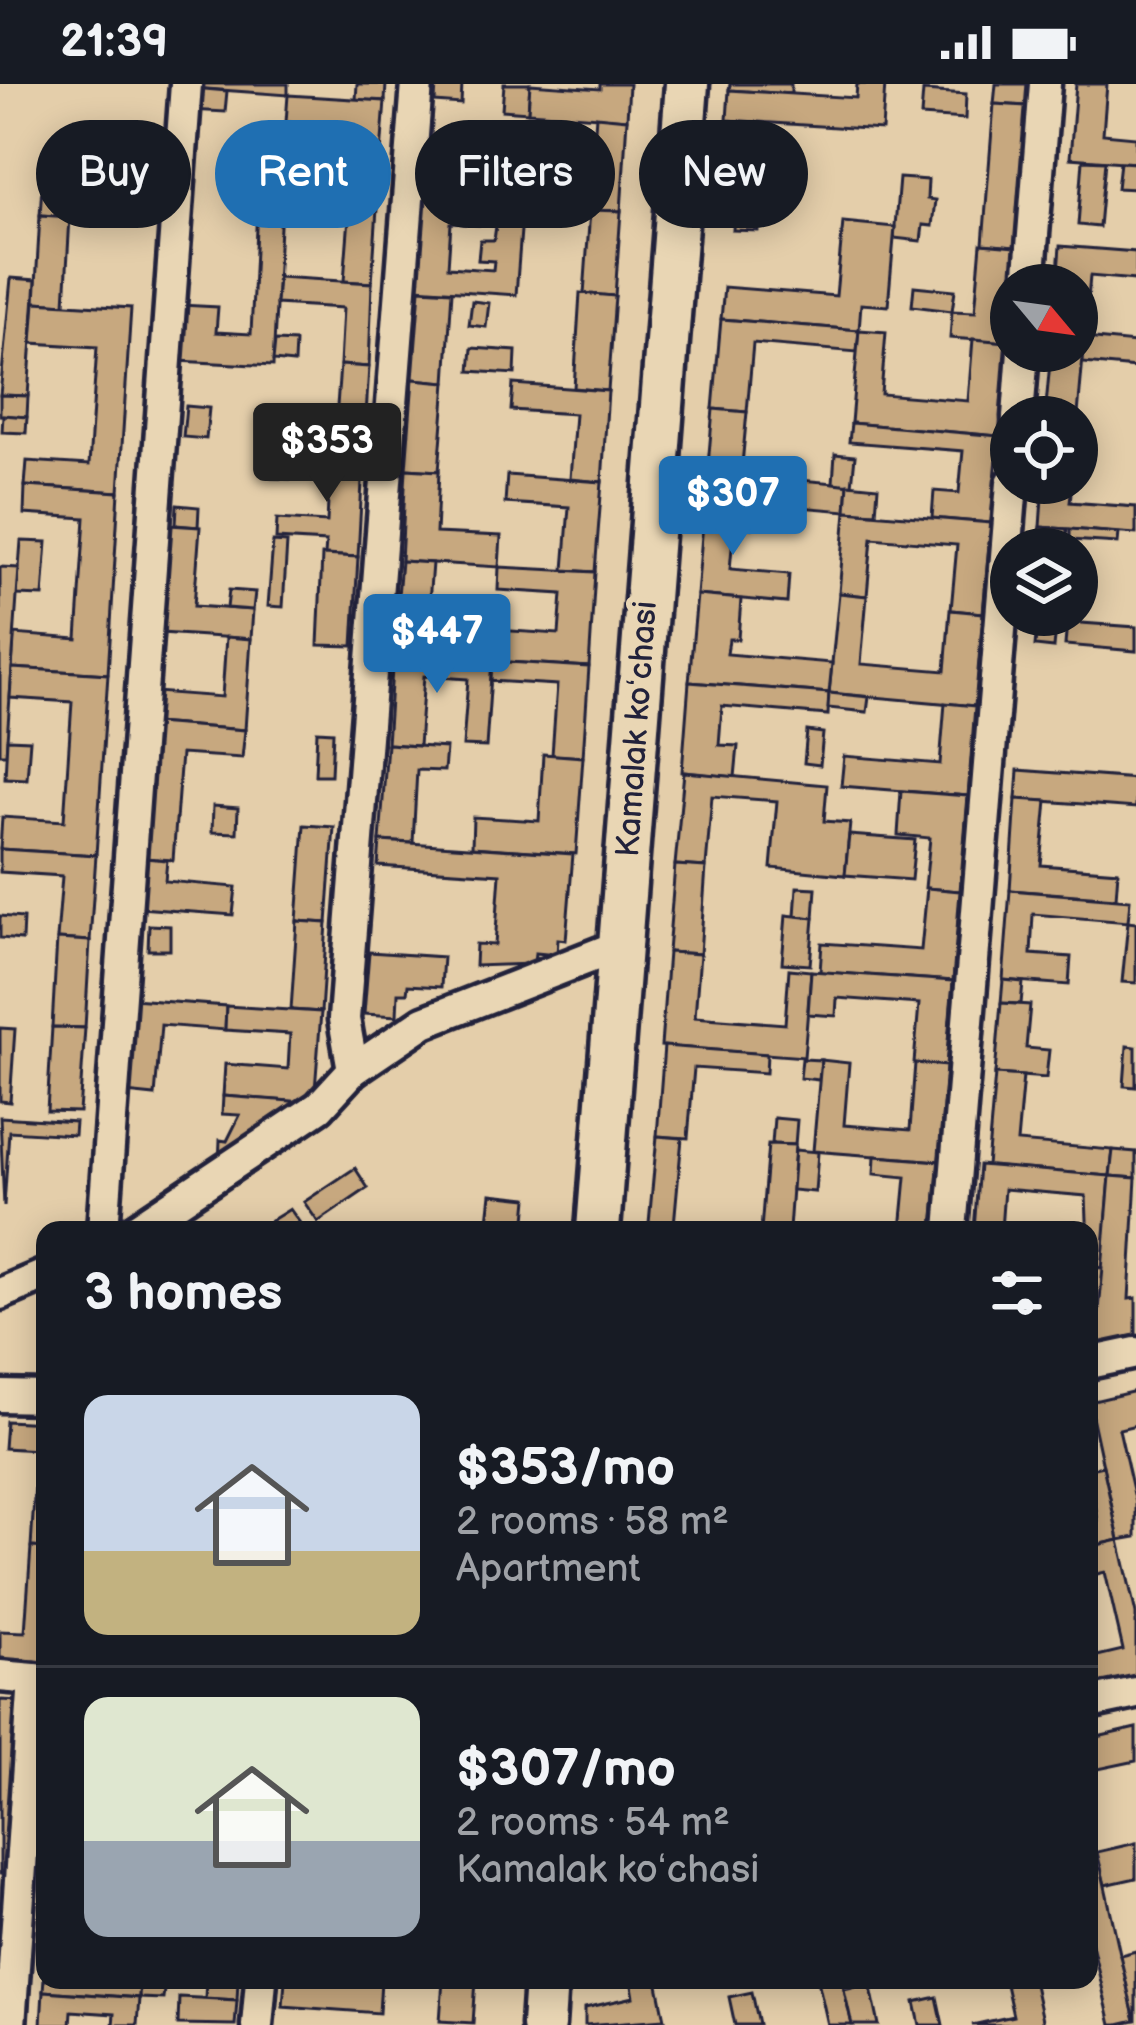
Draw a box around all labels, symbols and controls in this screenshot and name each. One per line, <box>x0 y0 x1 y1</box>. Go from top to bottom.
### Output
text: 21:39 <box>60 15 168 70</box>
chip: Buy <box>36 120 191 228</box>
chip: Rent <box>215 120 391 228</box>
chip: Filters <box>415 120 615 228</box>
chip: New <box>639 120 808 228</box>
north arrow <box>990 264 1098 372</box>
map controls <box>990 264 1098 636</box>
button: locate <box>990 396 1098 504</box>
pin: $353 <box>256 403 398 505</box>
text: $353 <box>280 418 374 465</box>
pin: $307 <box>662 456 804 558</box>
text: $307 <box>686 471 780 518</box>
button: layers <box>990 528 1098 636</box>
pin: $447 <box>366 594 508 696</box>
street label: Kamalak koʻchasi <box>608 600 666 858</box>
text: $447 <box>390 609 484 656</box>
icon: filters <box>984 1260 1050 1326</box>
text: 3 homes <box>84 1263 282 1324</box>
text: $353/mo <box>456 1438 675 1499</box>
icon: home <box>180 1443 324 1587</box>
text: 2 rooms · 58 m² <box>456 1499 729 1546</box>
text: Apartment <box>456 1546 640 1593</box>
text: $307/mo <box>456 1739 676 1800</box>
icon: home <box>180 1745 324 1889</box>
text: 2 rooms · 54 m² <box>456 1800 730 1847</box>
text: Kamalak koʻchasi <box>456 1847 759 1894</box>

